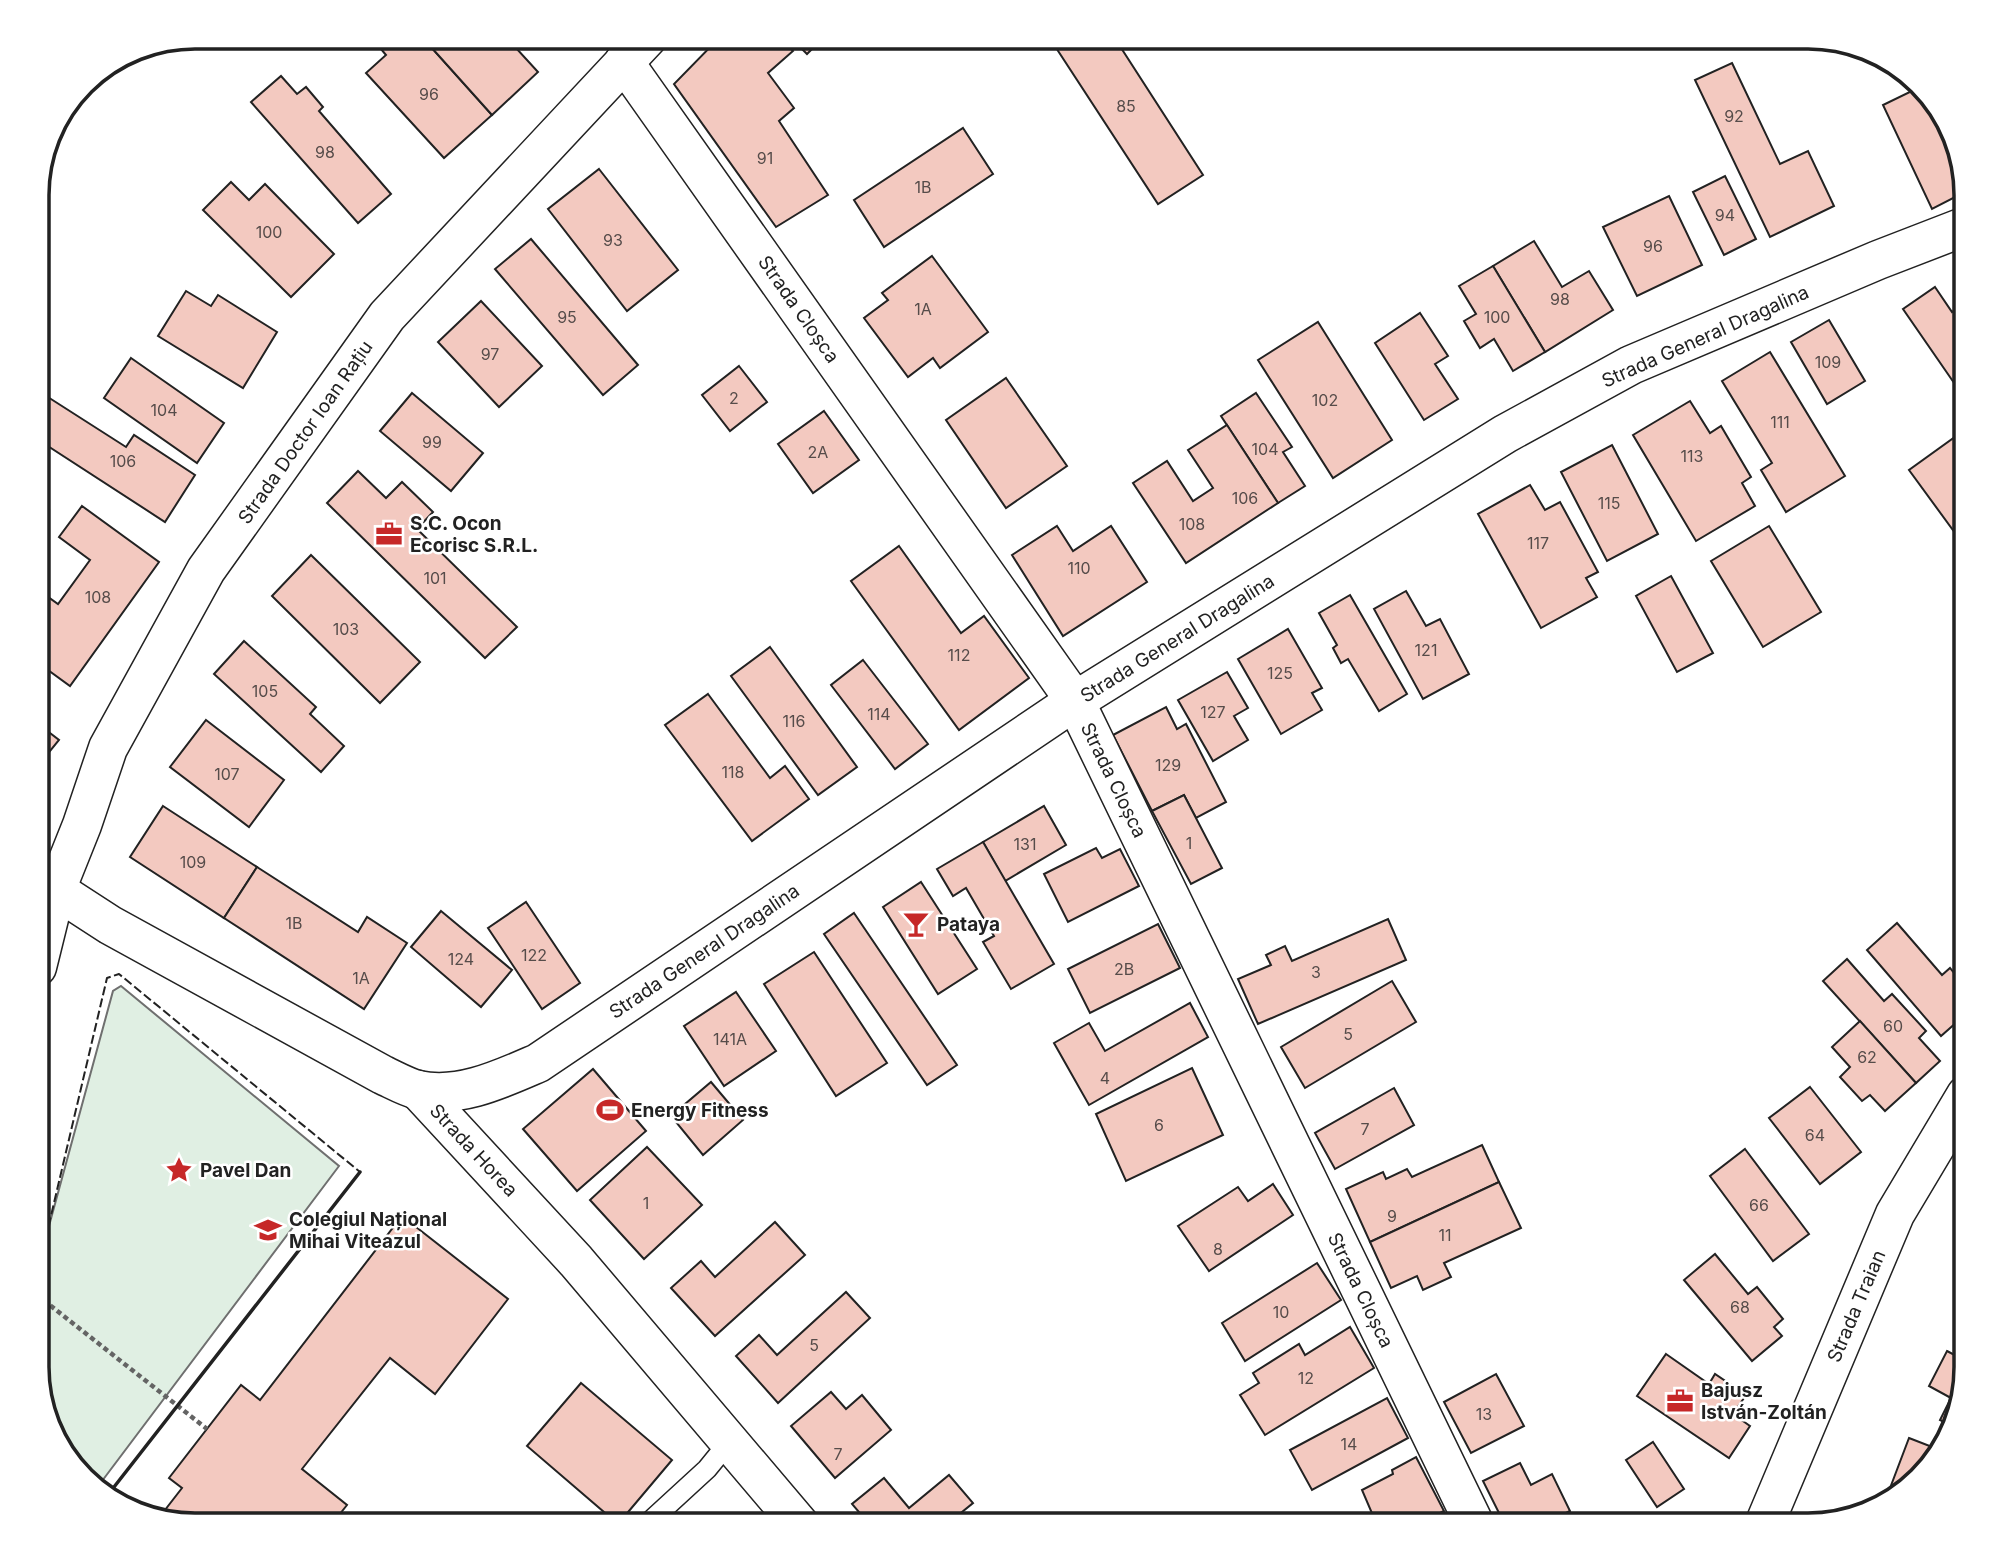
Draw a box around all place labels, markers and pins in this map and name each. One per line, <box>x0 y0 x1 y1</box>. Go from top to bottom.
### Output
place label: S.C. Ocon Ecorisc S.R.L. <box>410 512 538 557</box>
office icon: S.C. Ocon Ecorisc S.R.L. <box>374 519 404 549</box>
bar icon: Pataya <box>901 909 931 939</box>
place label: Pataya <box>937 913 1000 936</box>
sports icon: Energy Fitness <box>595 1095 625 1125</box>
place label: Energy Fitness <box>631 1099 769 1122</box>
place icon: Pavel Dan <box>164 1155 194 1185</box>
place label: Pavel Dan <box>200 1159 291 1182</box>
place label: Colegiul Național Mihai Viteazul <box>289 1208 447 1253</box>
school or university icon: Colegiul Național Mihai Viteazul <box>253 1215 283 1245</box>
place label: Bajusz István-Zoltán <box>1701 1379 1827 1424</box>
office icon: Bajusz István-Zoltán <box>1665 1386 1695 1416</box>

